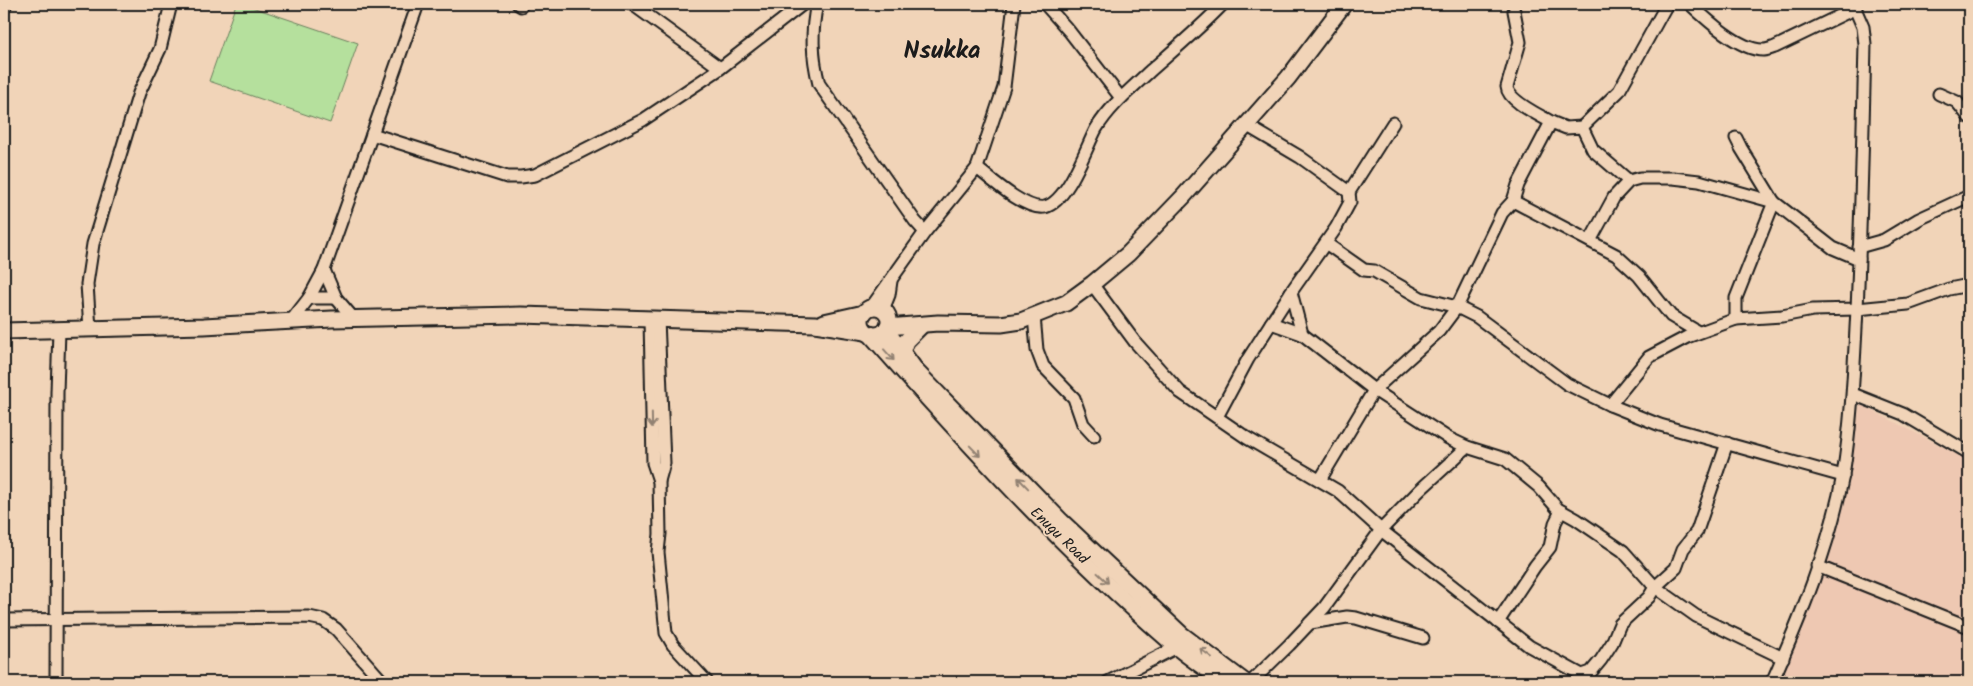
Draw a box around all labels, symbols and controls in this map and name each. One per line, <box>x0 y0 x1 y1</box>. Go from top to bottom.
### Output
district label: Nsukka <box>903 31 981 71</box>
one-way arrow <box>883 349 895 362</box>
one-way arrow <box>648 412 657 428</box>
one-way arrow <box>969 445 981 457</box>
one-way arrow <box>1017 476 1029 489</box>
street label: Enugu Road <box>1024 502 1094 571</box>
one-way arrow <box>1096 572 1109 584</box>
one-way arrow <box>1200 647 1213 658</box>

